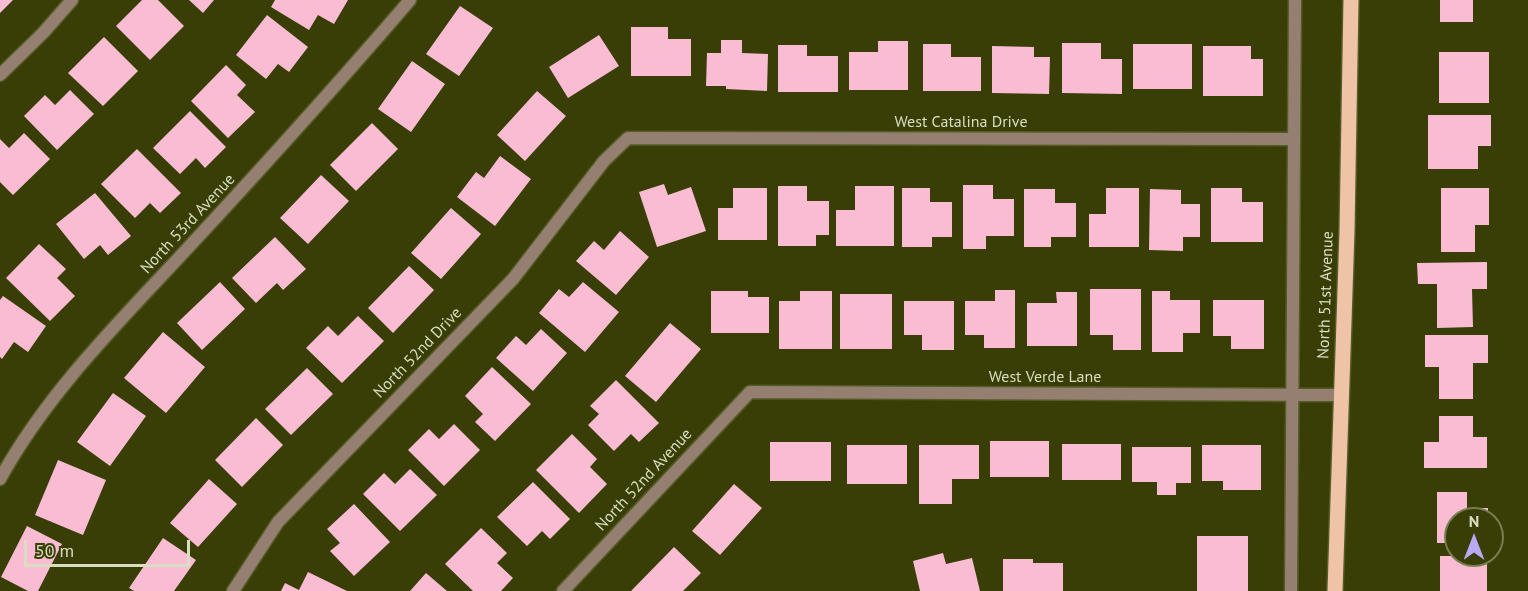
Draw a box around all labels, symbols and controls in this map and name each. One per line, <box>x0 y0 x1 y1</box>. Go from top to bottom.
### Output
street label: West Catalina Drive <box>894 112 1028 132</box>
street label: North 53rd Avenue <box>137 170 239 278</box>
street label: North 51st Avenue <box>1314 231 1338 359</box>
street label: North 52nd Drive <box>370 304 466 402</box>
street label: West Verde Lane <box>989 367 1101 387</box>
street label: North 52nd Avenue <box>592 425 696 535</box>
north arrow <box>1444 507 1504 567</box>
text: N <box>1469 511 1479 531</box>
scale bar <box>27 528 194 566</box>
text: 50 m <box>35 539 74 562</box>

